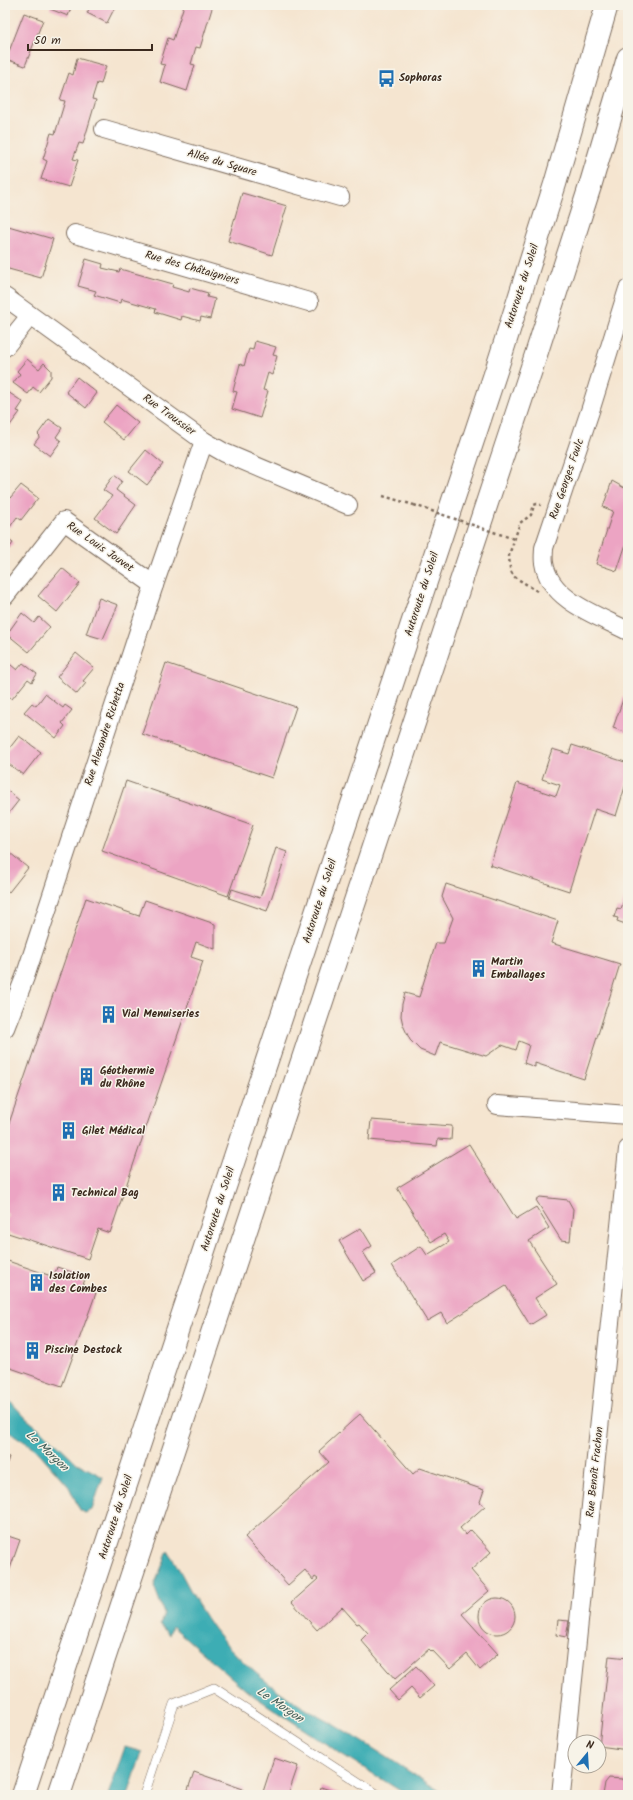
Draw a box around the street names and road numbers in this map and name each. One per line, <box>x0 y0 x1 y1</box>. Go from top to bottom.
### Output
street label: Allée du Square <box>185 144 259 182</box>
street label: Autoroute du Soleil <box>500 241 544 331</box>
street label: Rue des Châtaigniers <box>143 246 242 290</box>
street label: Rue Troussier <box>139 390 200 441</box>
street label: Rue Georges Foulc <box>545 436 589 522</box>
street label: Rue Louis Jouvet <box>63 517 138 577</box>
street label: Autoroute du Soleil <box>400 549 444 639</box>
street label: Rue Alexandre Richetta <box>80 680 130 788</box>
street label: Autoroute du Soleil <box>298 856 342 946</box>
street label: Autoroute du Soleil <box>196 1164 240 1254</box>
street label: Rue Benoît Frachon <box>581 1425 609 1518</box>
street label: Autoroute du Soleil <box>94 1472 138 1562</box>

